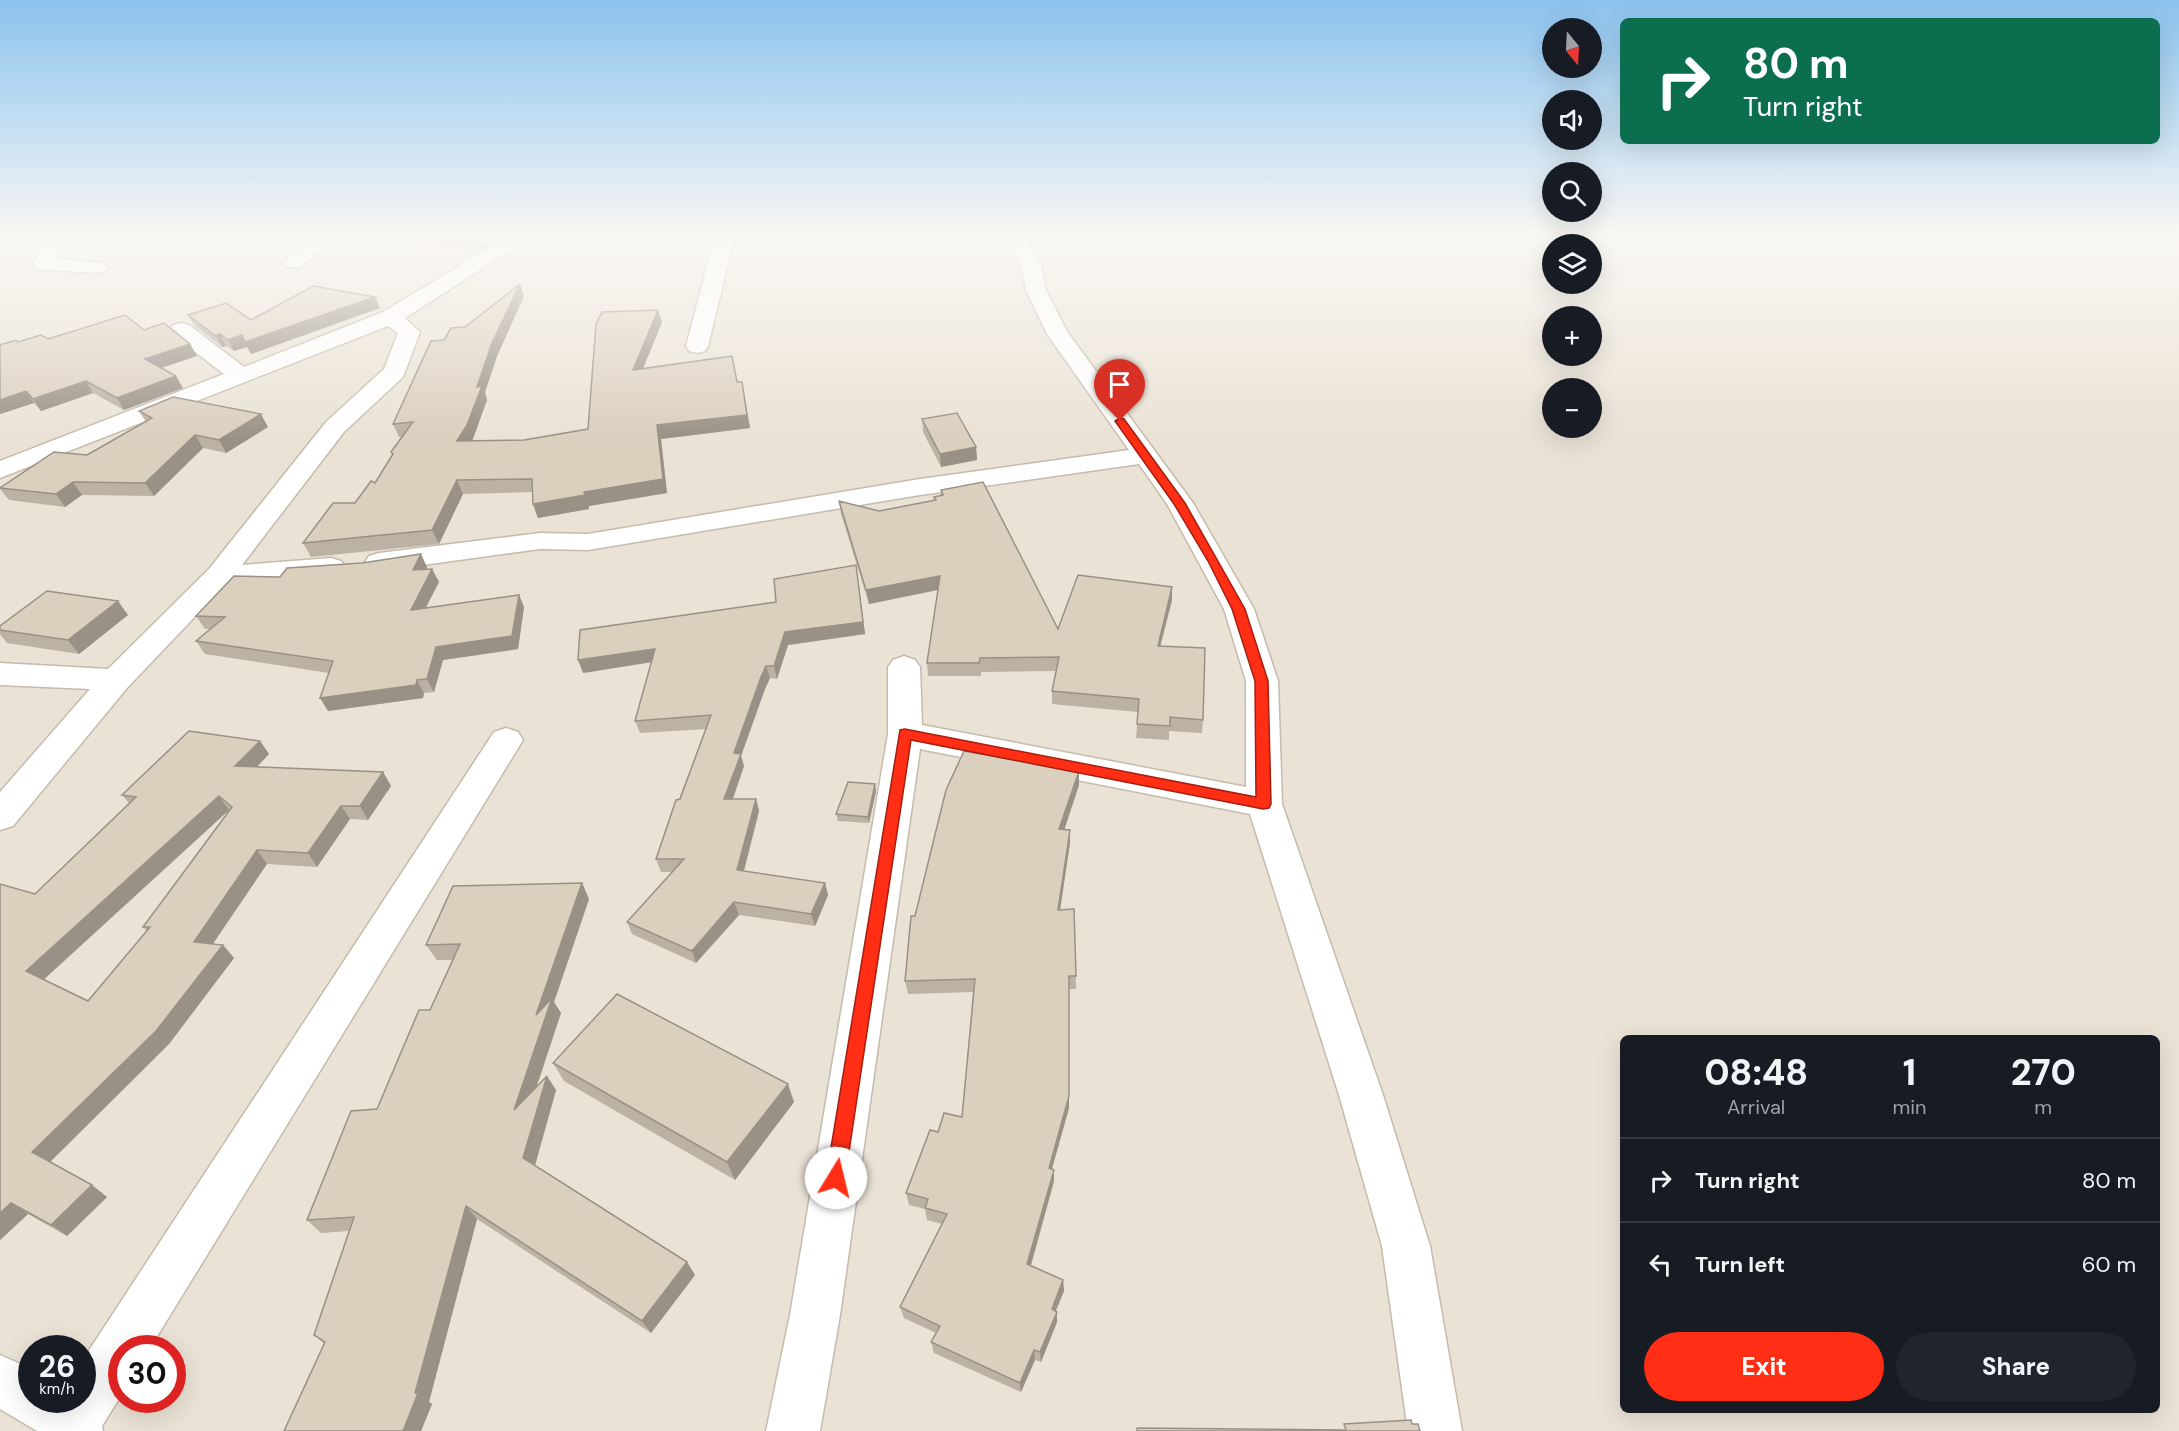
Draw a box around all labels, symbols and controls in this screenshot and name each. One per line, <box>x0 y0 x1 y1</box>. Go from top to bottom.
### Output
north arrow <box>1542 18 1602 78</box>
map controls <box>1542 18 1602 438</box>
text: 80 m <box>1743 36 1849 91</box>
icon: right <box>1644 42 1722 120</box>
text: Turn right <box>1743 89 1863 124</box>
button: sound <box>1542 90 1602 150</box>
button: search <box>1542 162 1602 222</box>
button: layers <box>1542 234 1602 294</box>
button: + <box>1542 306 1602 366</box>
pin <box>1094 359 1145 421</box>
icon: arrive <box>1103 368 1136 401</box>
button: − <box>1542 378 1602 438</box>
text: 08:48 <box>1704 1049 1808 1096</box>
text: 1 <box>1903 1049 1916 1096</box>
text: 270 <box>2011 1049 2076 1096</box>
text: Arrival <box>1727 1094 1785 1120</box>
text: min <box>1892 1094 1927 1120</box>
text: m <box>2034 1094 2052 1120</box>
position arrow <box>804 1146 868 1210</box>
icon: right <box>1644 1164 1677 1197</box>
text: Turn right <box>1695 1166 1800 1195</box>
text: 80 m <box>2082 1166 2136 1195</box>
icon: left <box>1644 1248 1677 1281</box>
text: Turn left <box>1695 1250 1785 1279</box>
text: 60 m <box>2082 1250 2136 1279</box>
button: Exit <box>1644 1332 1884 1401</box>
button: Share <box>1896 1332 2136 1401</box>
speed limit sign: 30 <box>108 1335 186 1413</box>
text: 26 <box>39 1347 75 1386</box>
text: km/h <box>39 1379 75 1399</box>

